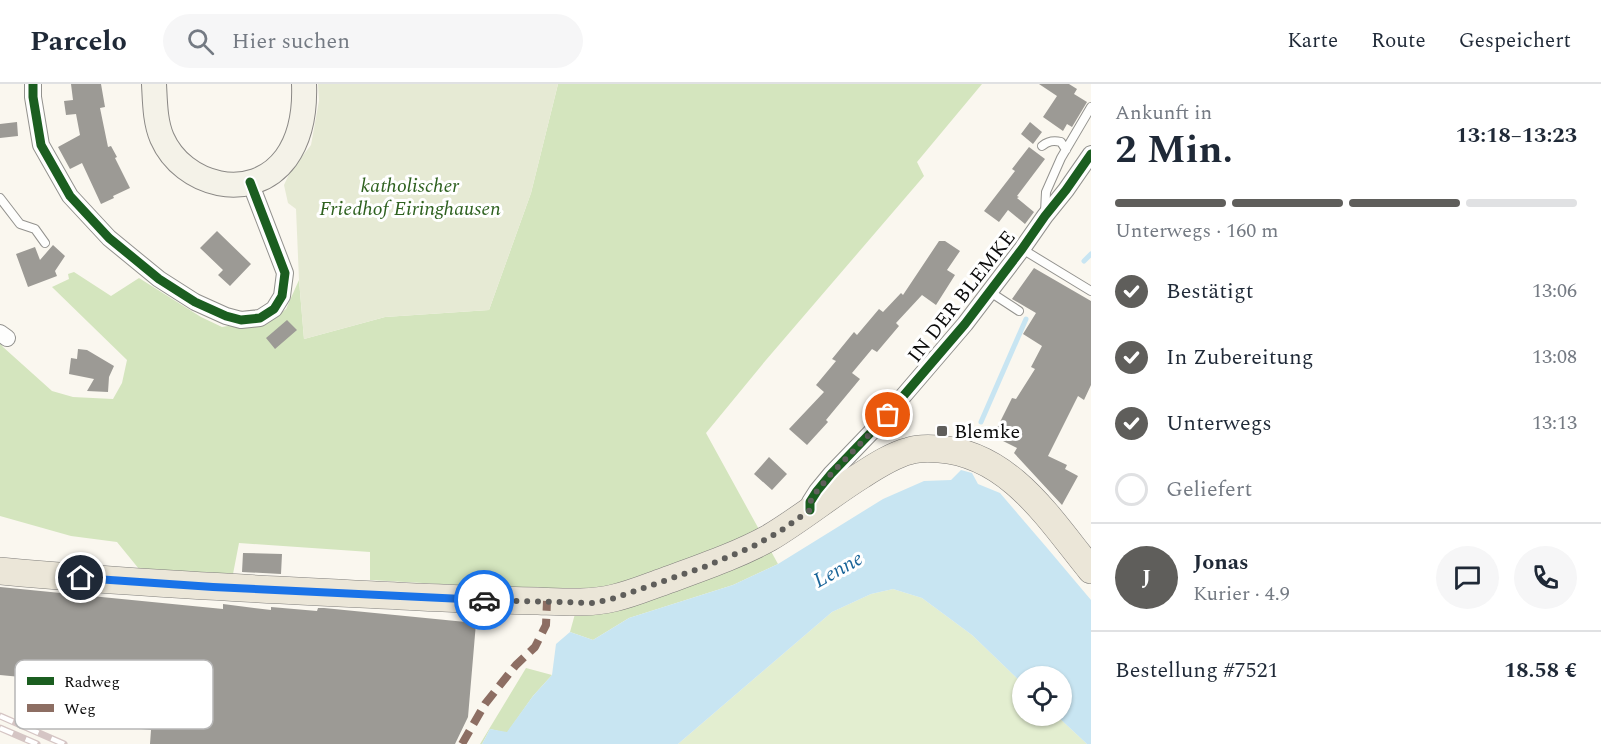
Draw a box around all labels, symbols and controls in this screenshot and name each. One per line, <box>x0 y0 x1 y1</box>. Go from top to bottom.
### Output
search box <box>163 14 583 68</box>
text: Parcelo <box>30 20 127 63</box>
icon: search <box>184 25 217 58</box>
text: Hier suchen <box>232 25 350 58</box>
text: Karte <box>1287 25 1338 57</box>
text: Route <box>1371 25 1426 57</box>
text: Gespeichert <box>1459 25 1571 57</box>
text: Ankunft in <box>1115 98 1212 128</box>
text: 13:18–13:23 <box>1455 119 1577 152</box>
text: 2 Min. <box>1115 121 1233 180</box>
park label: katholischer Friedhof Eiringhausen <box>319 171 501 224</box>
text: Unterwegs · 160 m <box>1115 216 1278 246</box>
street label: IN DER BLEMKE <box>900 224 1023 369</box>
icon: check <box>1115 275 1148 308</box>
text: Bestätigt <box>1166 275 1254 308</box>
text: 13:06 <box>1532 276 1577 306</box>
icon: check <box>1115 341 1148 374</box>
text: In Zubereitung <box>1166 341 1314 374</box>
text: 13:08 <box>1532 342 1577 372</box>
pin <box>862 389 913 440</box>
icon: bag <box>871 398 904 431</box>
icon: check <box>1115 407 1148 440</box>
text: Unterwegs <box>1166 407 1272 440</box>
text: 13:13 <box>1532 408 1577 438</box>
place label: Blemke <box>954 417 1020 447</box>
marker: Blemke <box>935 424 949 438</box>
text: Geliefert <box>1166 473 1252 506</box>
water label: Lenne <box>808 543 869 597</box>
text: Jonas <box>1193 546 1249 579</box>
button: chat <box>1436 546 1499 609</box>
button: phone <box>1514 546 1577 609</box>
pin <box>55 552 106 603</box>
icon: home <box>64 561 97 594</box>
text: J <box>1142 561 1151 594</box>
courier <box>454 570 514 630</box>
text: Kurier · 4.9 <box>1193 579 1290 609</box>
icon: car <box>468 584 501 617</box>
text: Bestellung #7521 <box>1115 654 1279 687</box>
text: 18.58 € <box>1504 654 1577 687</box>
legend <box>15 660 213 729</box>
map controls <box>1012 666 1072 726</box>
button: locate <box>1012 666 1072 726</box>
text: Radweg <box>64 670 120 694</box>
text: Weg <box>64 697 96 721</box>

